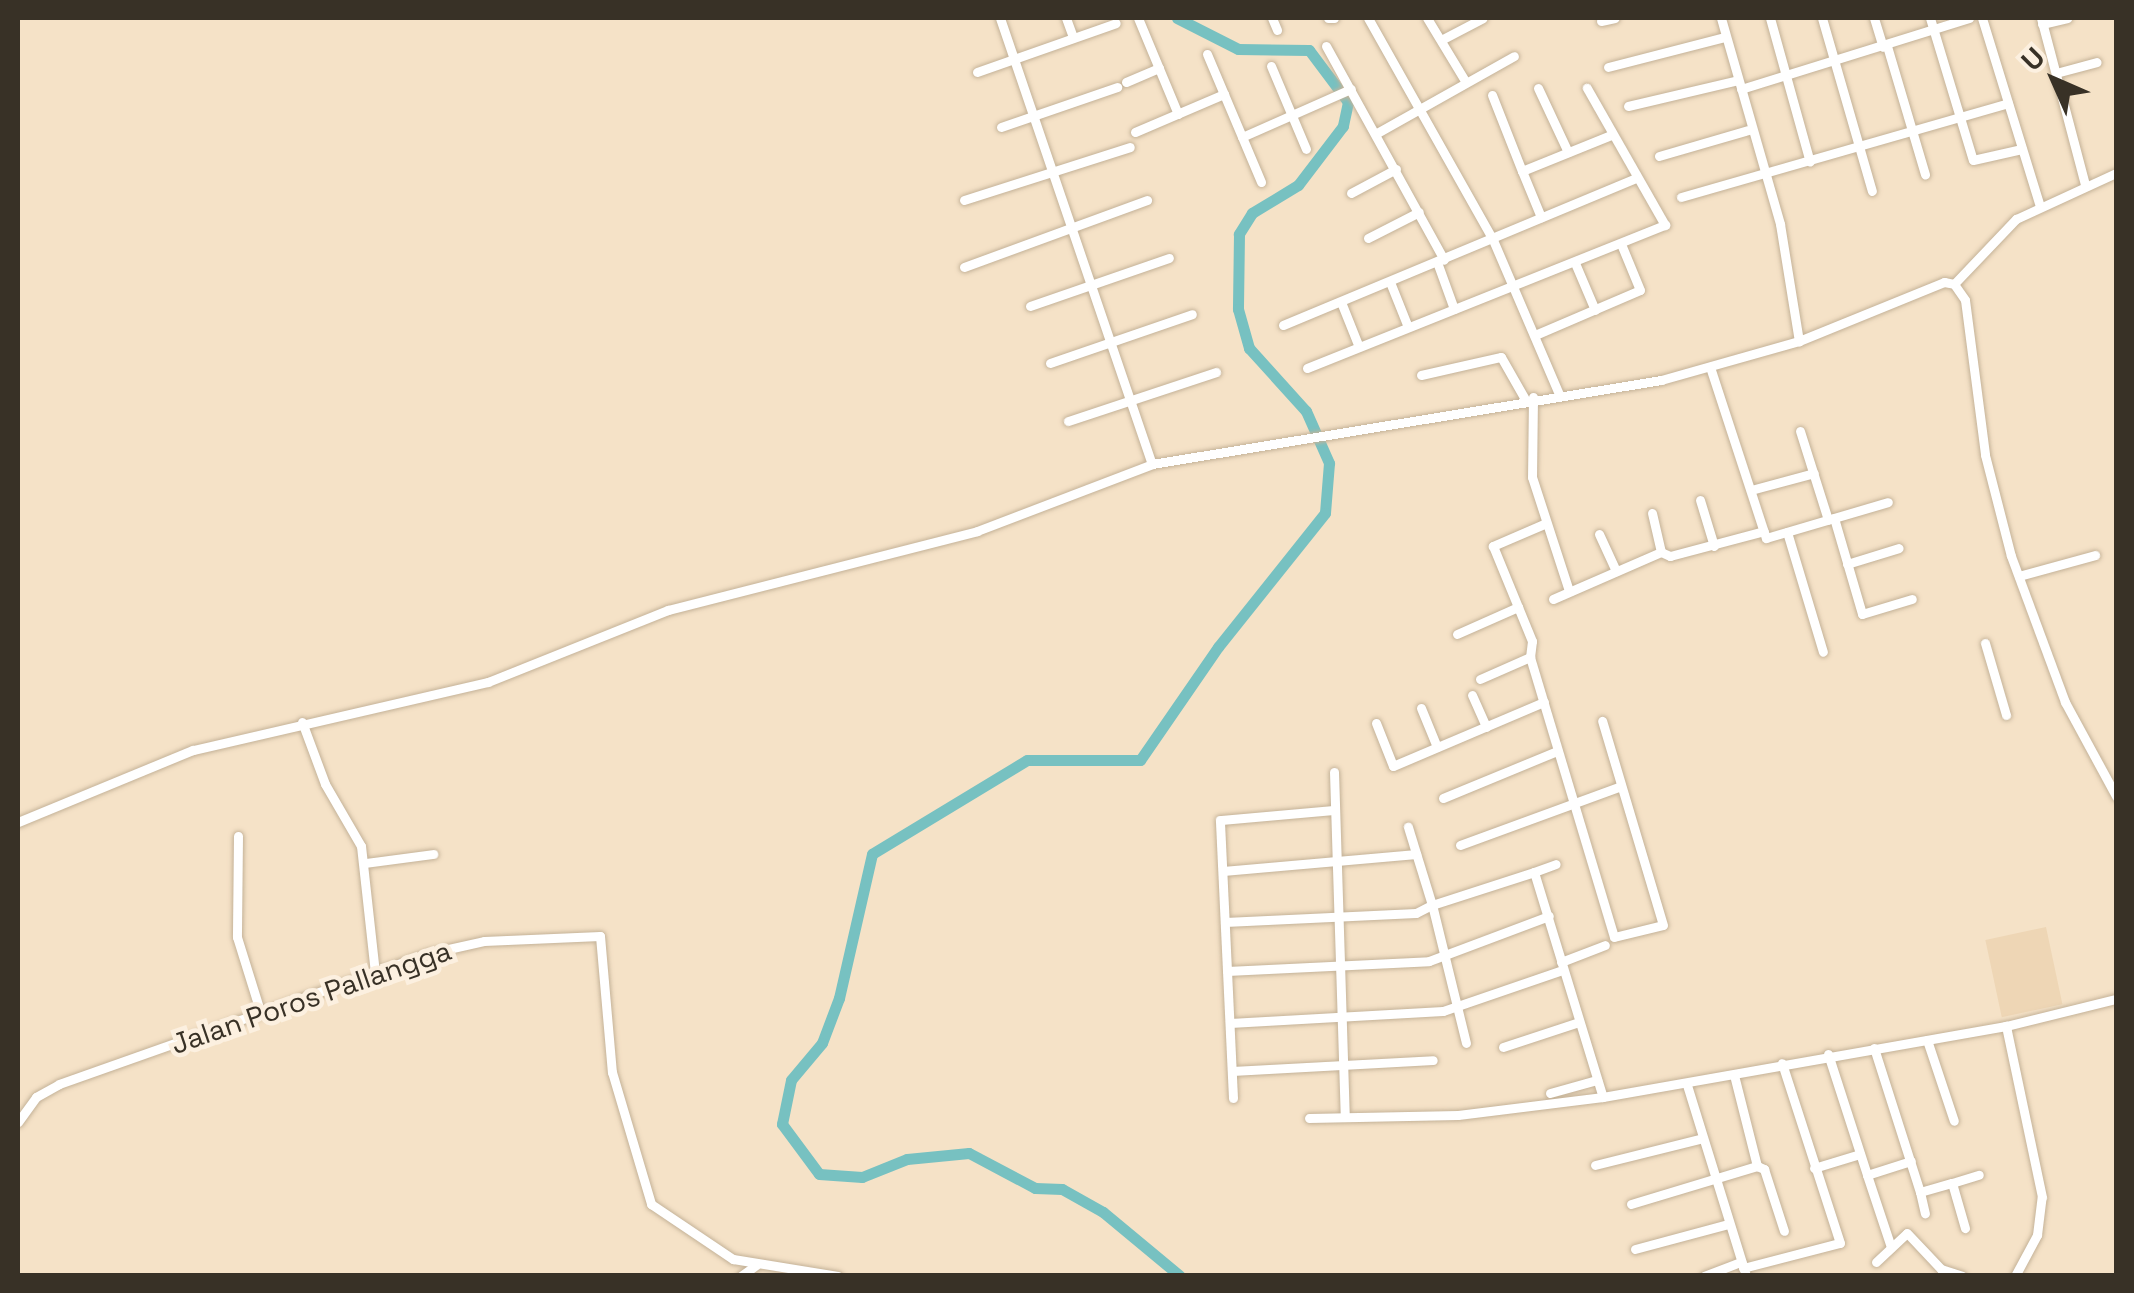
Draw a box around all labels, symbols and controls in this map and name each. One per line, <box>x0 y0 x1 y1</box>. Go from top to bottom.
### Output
north arrow <box>2004 30 2104 130</box>
text: U <box>2013 39 2052 78</box>
street label: Jalan Poros Pallangga <box>167 933 455 1061</box>

